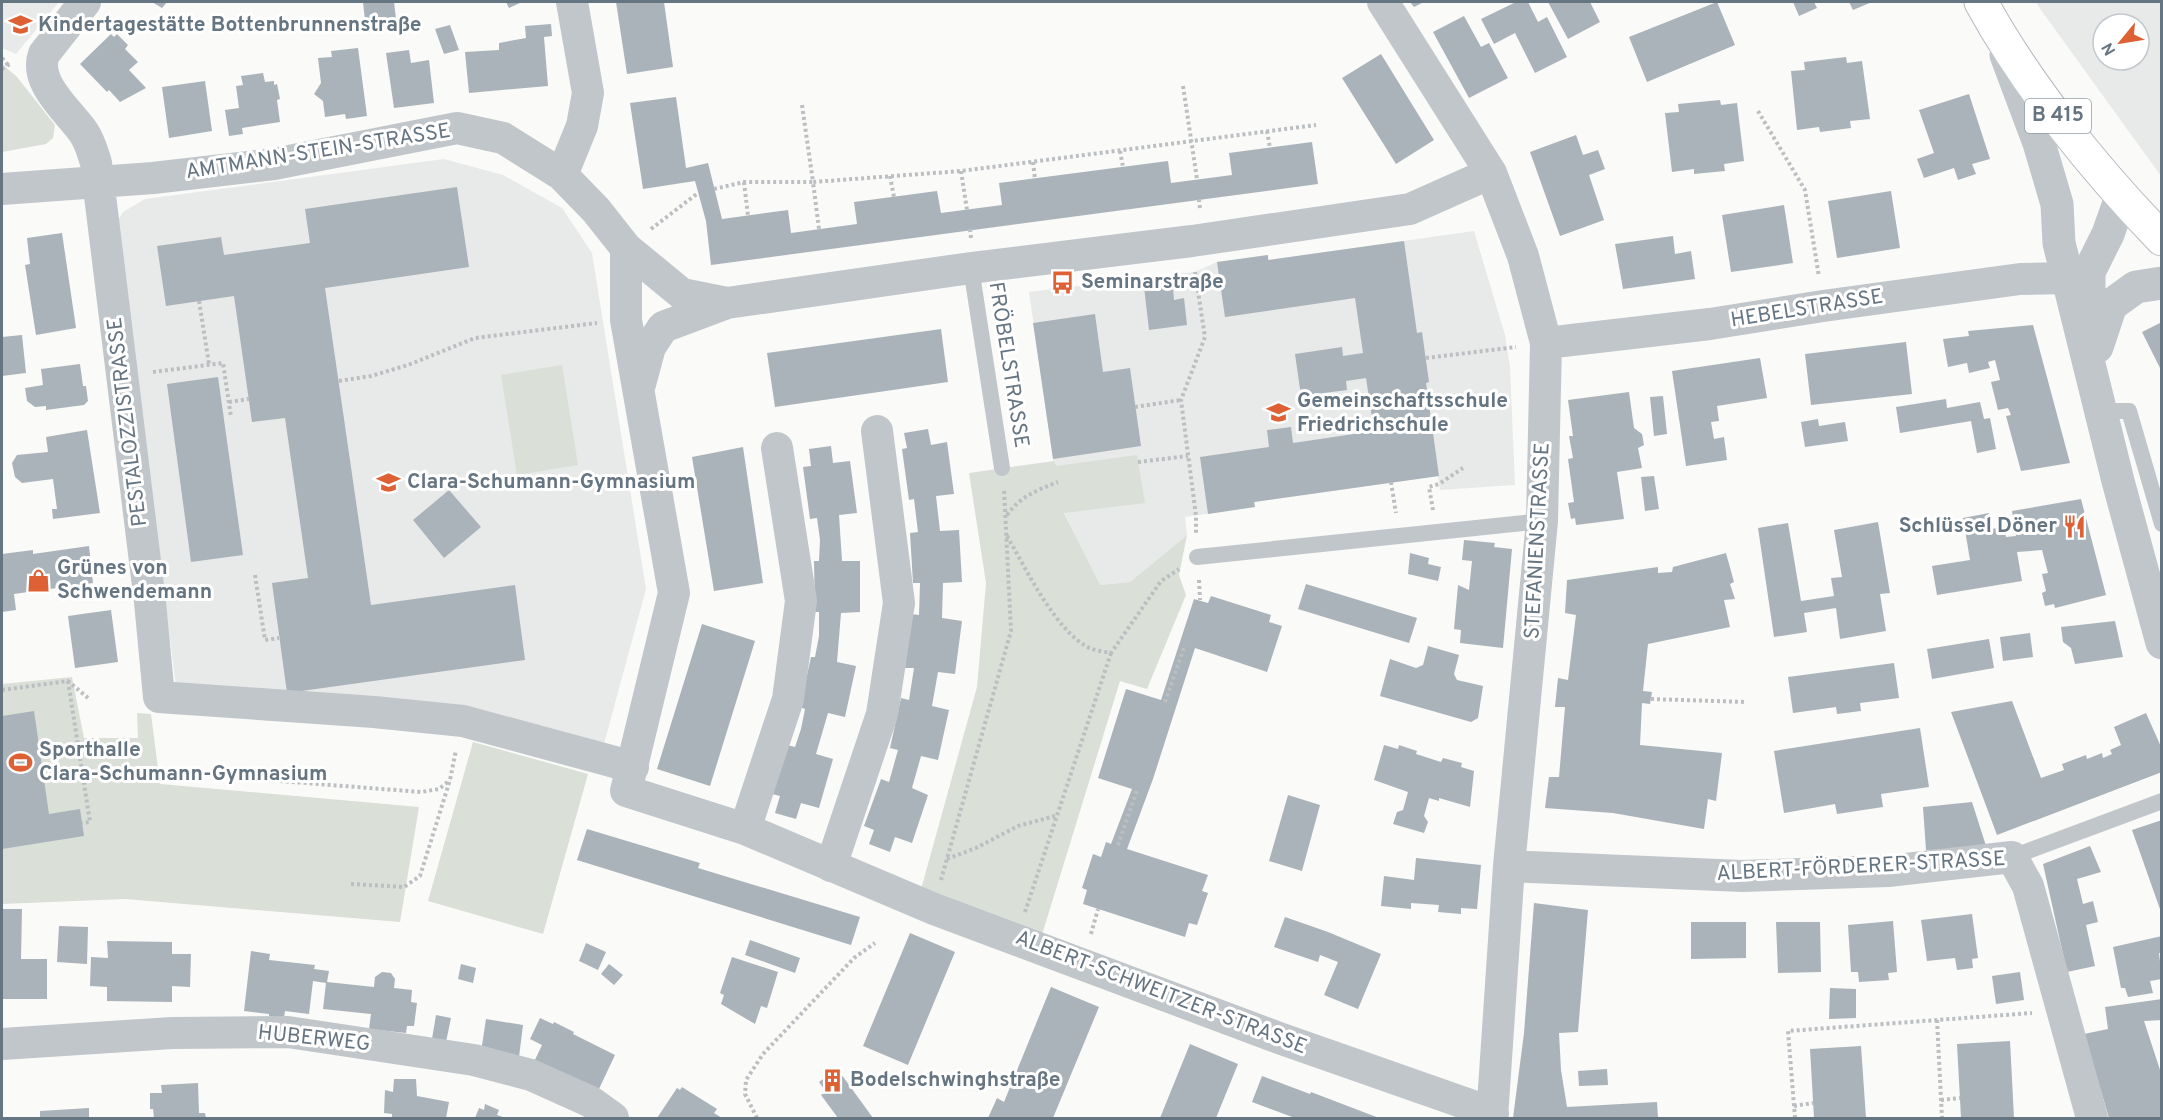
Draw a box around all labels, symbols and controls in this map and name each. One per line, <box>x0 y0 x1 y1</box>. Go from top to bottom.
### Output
school or university icon: Kindertagestätte Bottenbrunnenstraße <box>7 12 33 38</box>
place label: Kindertagestätte Bottenbrunnenstraße <box>38 12 422 39</box>
north arrow <box>2091 12 2151 72</box>
text: N <box>2098 39 2121 58</box>
road number: B 415 <box>2025 99 2091 133</box>
street label: AMTMANN-STEIN-STRASSE <box>184 118 452 186</box>
bus stop icon: Seminarstraße <box>1050 269 1076 295</box>
place label: Seminarstraße <box>1081 269 1224 296</box>
street label: FRÖBELSTRASSE <box>982 280 1034 450</box>
street label: HEBELSTRASSE <box>1729 284 1885 334</box>
street label: PESTALOZZISTRASSE <box>102 316 154 528</box>
place label: Gemeinschaftsschule Friedrichschule <box>1297 388 1508 439</box>
school or university icon: Gemeinschaftsschule Friedrichschule <box>1266 400 1292 426</box>
street label: STEFANIENSTRASSE <box>1519 442 1557 640</box>
school or university icon: Clara-Schumann-Gymnasium <box>376 469 402 495</box>
place label: Clara-Schumann-Gymnasium <box>407 469 695 496</box>
place label: Schlüssel Döner <box>1899 513 2057 540</box>
restaurant icon: Schlüssel Döner <box>2062 513 2088 539</box>
place label: Grünes von Schwendemann <box>57 555 212 606</box>
shop icon: Grünes von Schwendemann <box>26 567 52 593</box>
place label: Sporthalle Clara-Schumann-Gymnasium <box>39 737 327 788</box>
sports icon: Sporthalle Clara-Schumann-Gymnasium <box>8 749 34 775</box>
street label: ALBERT-FÖRDERER-STRASSE <box>1716 846 2006 888</box>
street label: ALBERT-SCHWEITZER-STRASSE <box>1011 925 1311 1061</box>
street label: HUBERWEG <box>256 1020 372 1058</box>
building icon: Bodelschwinghstraße <box>819 1067 845 1093</box>
place label: Bodelschwinghstraße <box>850 1067 1060 1094</box>

